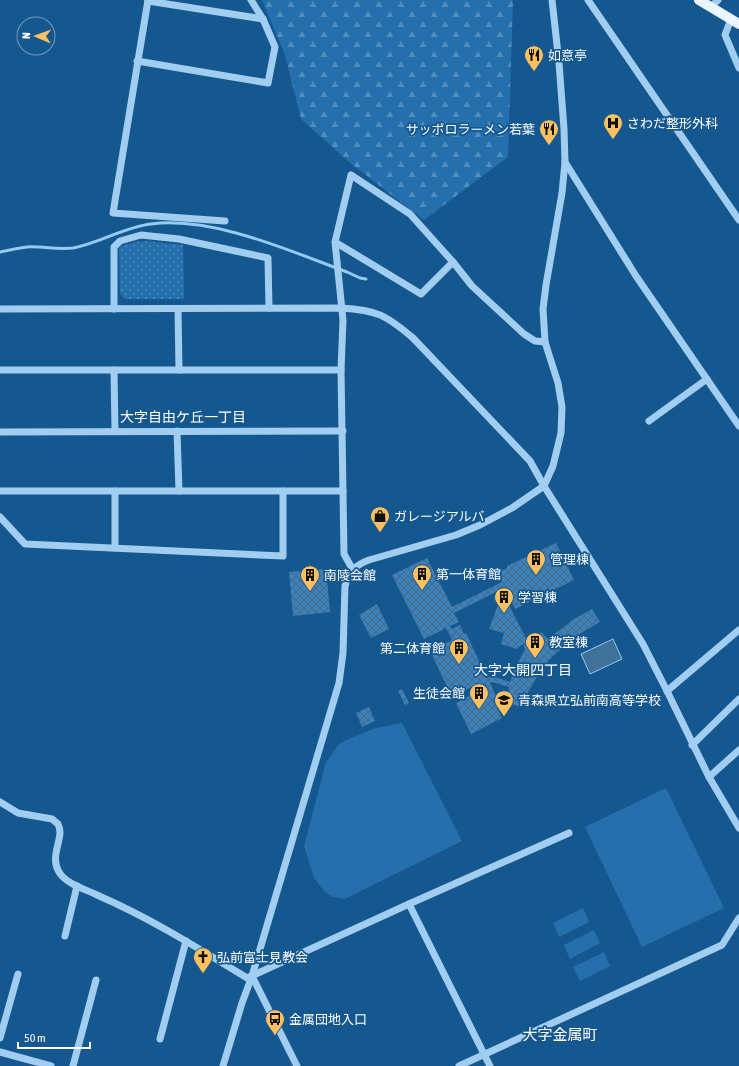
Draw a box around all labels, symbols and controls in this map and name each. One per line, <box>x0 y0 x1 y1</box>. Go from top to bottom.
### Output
north arrow <box>16 16 56 56</box>
text: N <box>20 32 32 39</box>
restaurant icon: 如意亭 <box>523 44 545 72</box>
place label: 如意亭 <box>548 48 587 63</box>
hospital icon: さわだ整形外科 <box>602 112 624 140</box>
place label: さわだ整形外科 <box>627 116 718 131</box>
restaurant icon: サッポロラーメン若葉 <box>538 118 560 146</box>
place label: サッポロラーメン若葉 <box>406 122 535 137</box>
district label: 大字自由ケ丘一丁目 <box>120 409 246 425</box>
shop icon: ガレージアルバ <box>369 505 391 533</box>
place label: ガレージアルバ <box>394 509 485 524</box>
building icon: 管理棟 <box>525 548 547 576</box>
place label: 管理棟 <box>550 552 589 567</box>
building icon: 第一体育館 <box>411 563 433 591</box>
building icon: 南陵会館 <box>299 564 321 592</box>
place label: 第一体育館 <box>436 567 501 582</box>
place label: 南陵会館 <box>324 568 376 583</box>
building icon: 学習棟 <box>493 586 515 614</box>
place label: 学習棟 <box>518 590 557 605</box>
building icon: 教室棟 <box>524 631 546 659</box>
place label: 教室棟 <box>549 635 588 650</box>
building icon: 第二体育館 <box>448 637 470 665</box>
place label: 第二体育館 <box>380 641 445 656</box>
district label: 大字大開四丁目 <box>474 662 572 678</box>
building icon: 生徒会館 <box>468 682 490 710</box>
place label: 生徒会館 <box>413 686 465 701</box>
school or university icon: 青森県立弘前南高等学校 <box>493 689 515 717</box>
place label: 青森県立弘前南高等学校 <box>518 693 661 708</box>
church icon: 弘前富士見教会 <box>192 946 214 974</box>
place label: 弘前富士見教会 <box>217 950 308 965</box>
bus stop icon: 金属団地入口 <box>264 1008 286 1036</box>
place label: 金属団地入口 <box>289 1012 367 1027</box>
scale bar <box>18 1024 90 1050</box>
district label: 大字金属町 <box>522 1026 598 1043</box>
text: 50 m <box>24 1031 46 1045</box>

